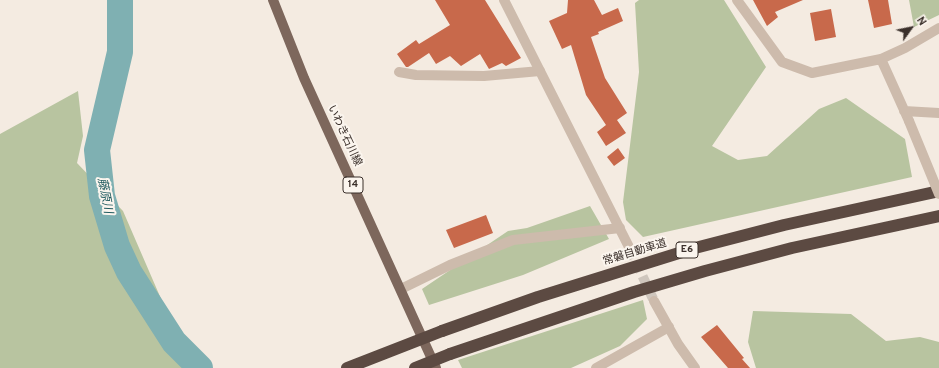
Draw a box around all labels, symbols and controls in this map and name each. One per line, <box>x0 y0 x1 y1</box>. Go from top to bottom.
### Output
north arrow <box>891 8 931 48</box>
text: N <box>913 14 929 29</box>
street label: いわき石川線 <box>324 103 364 169</box>
water label: 藤原川 <box>93 177 115 215</box>
road number: 14 <box>343 177 363 193</box>
street label: 常磐自動車道 <box>602 237 668 269</box>
road number: E6 <box>676 242 698 258</box>

